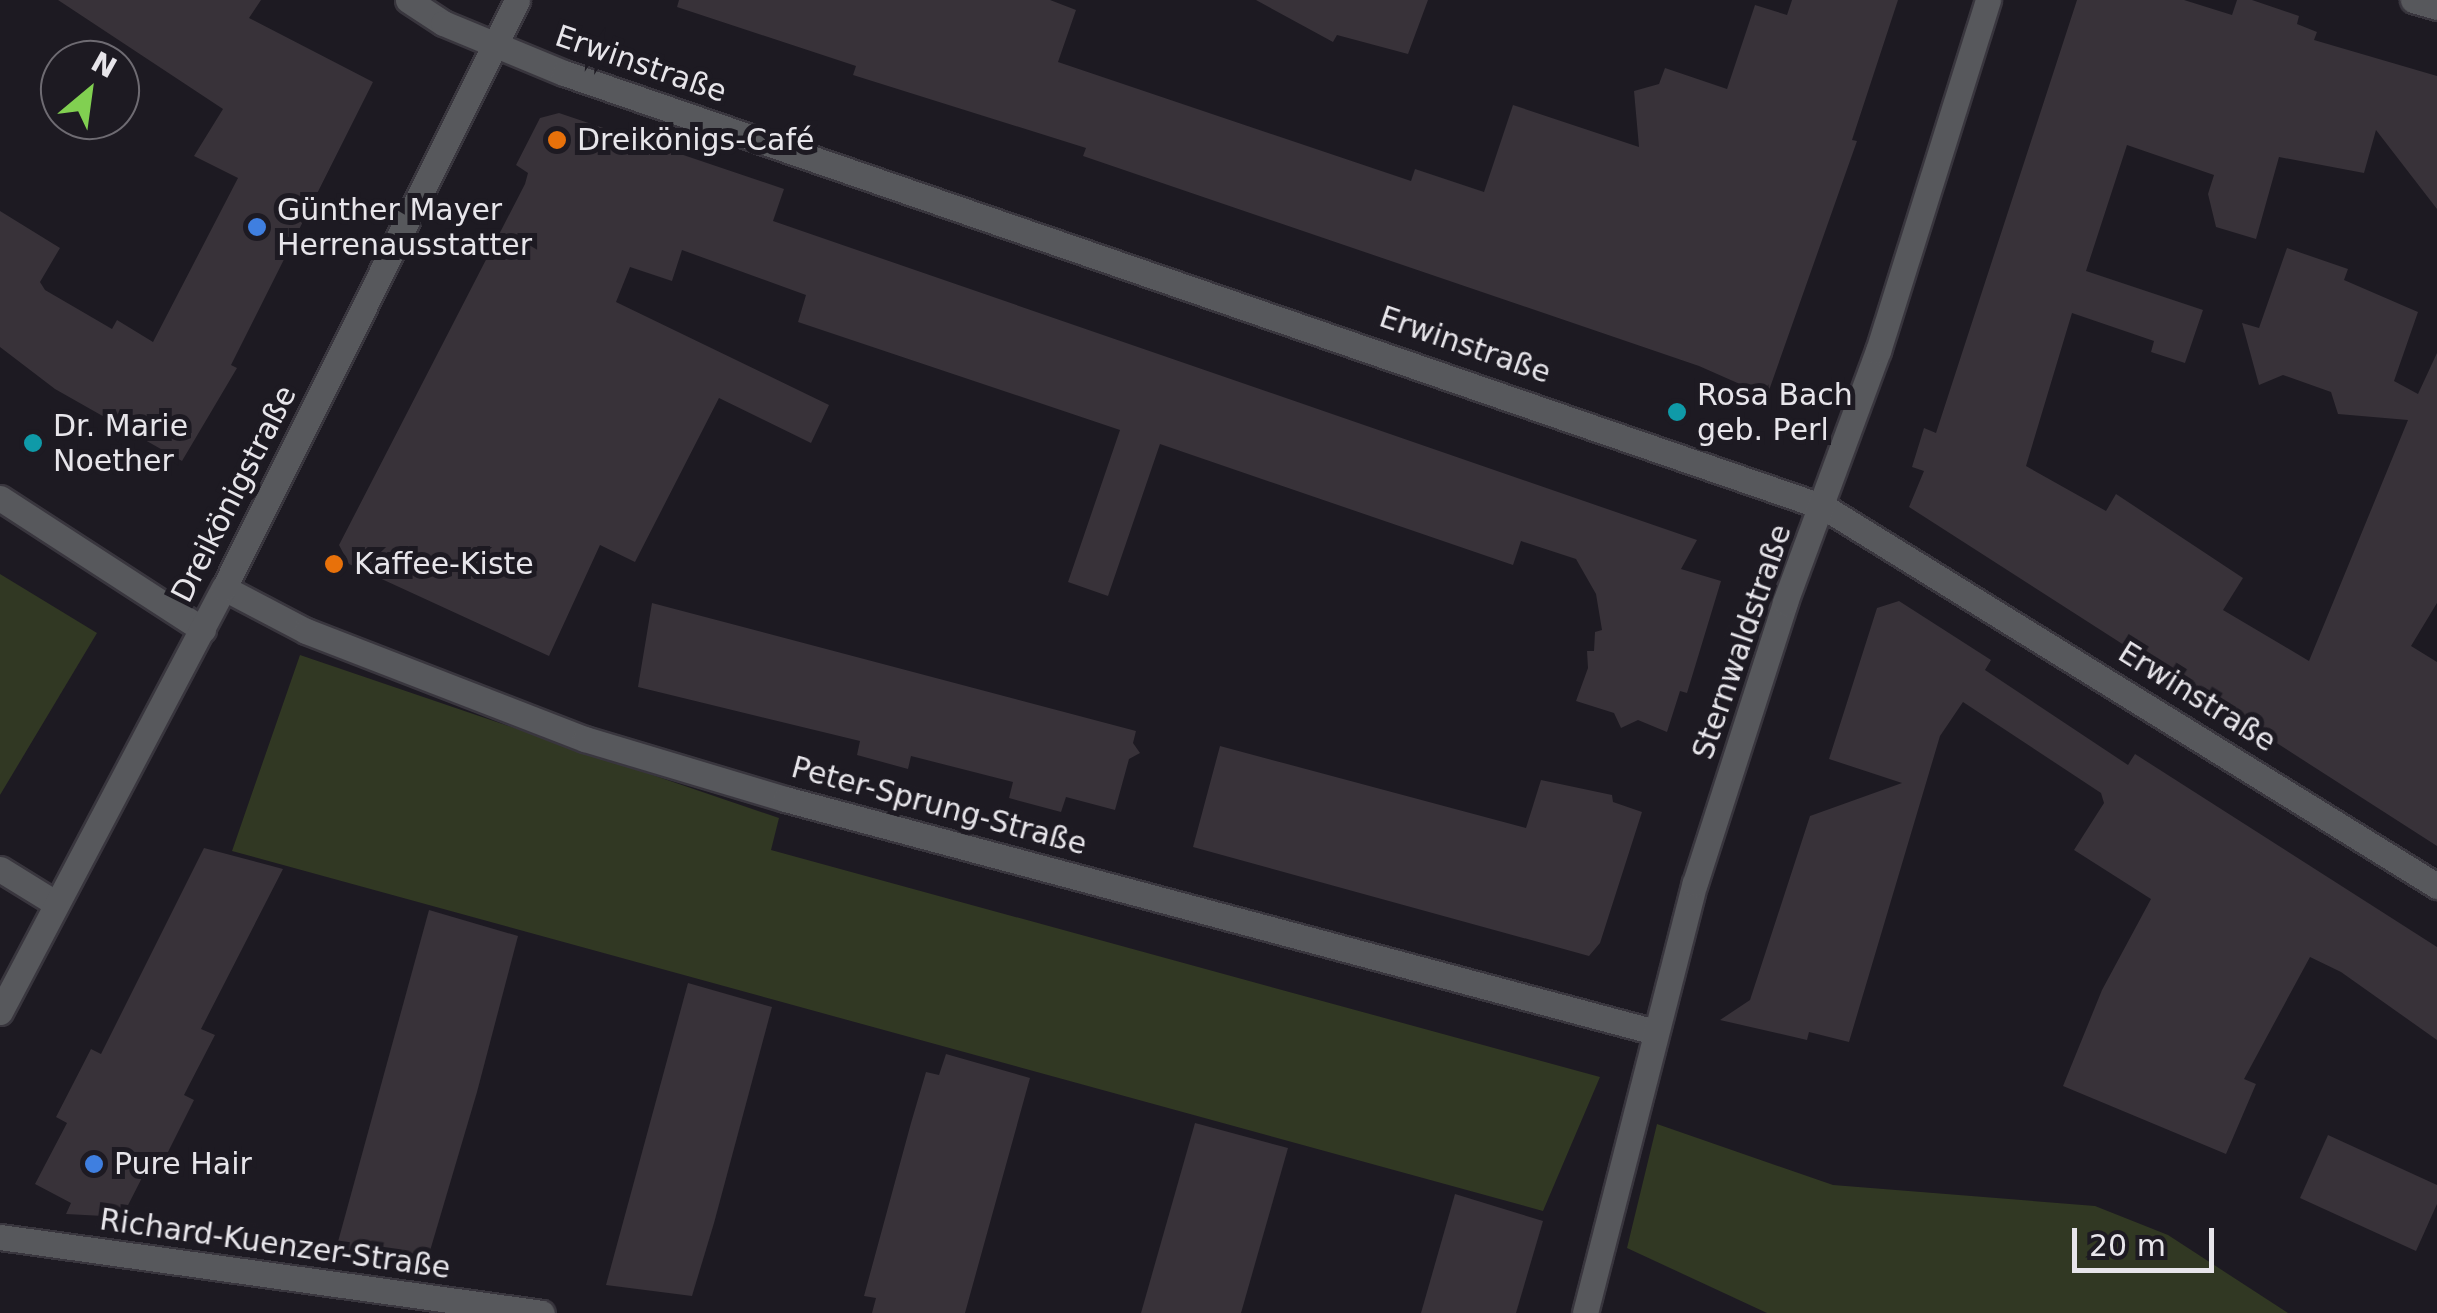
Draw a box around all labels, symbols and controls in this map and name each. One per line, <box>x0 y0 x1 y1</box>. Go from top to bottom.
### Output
street label: Erwinstraße <box>551 18 731 110</box>
north arrow <box>40 40 140 140</box>
text: N <box>86 45 122 85</box>
place label: Dreikönigs-Café <box>577 122 814 158</box>
marker: Dreikönigs-Café <box>546 129 568 151</box>
place label: Günther Mayer Herrenausstatter <box>277 192 532 262</box>
marker: Günther Mayer Herrenausstatter <box>246 216 268 238</box>
street label: Erwinstraße <box>1375 299 1555 391</box>
place label: Rosa Bach geb. Perl <box>1697 377 1853 448</box>
street label: Dreikönigstraße <box>164 380 304 608</box>
marker: Rosa Bach geb. Perl <box>1666 401 1688 423</box>
place label: Dr. Marie Noether <box>53 408 188 478</box>
marker: Dr. Marie Noether <box>22 432 44 454</box>
street label: Sternwaldstraße <box>1685 520 1799 764</box>
place label: Kaffee-Kiste <box>354 546 534 582</box>
marker: Kaffee-Kiste <box>323 553 345 575</box>
street label: Erwinstraße <box>2112 634 2282 760</box>
street label: Peter-Sprung-Straße <box>787 749 1091 863</box>
place label: Pure Hair <box>114 1146 252 1182</box>
marker: Pure Hair <box>83 1153 105 1175</box>
street label: Richard-Kuenzer-Straße <box>97 1202 453 1286</box>
scale bar <box>2077 1208 2220 1270</box>
text: 20 m <box>2089 1228 2166 1263</box>

